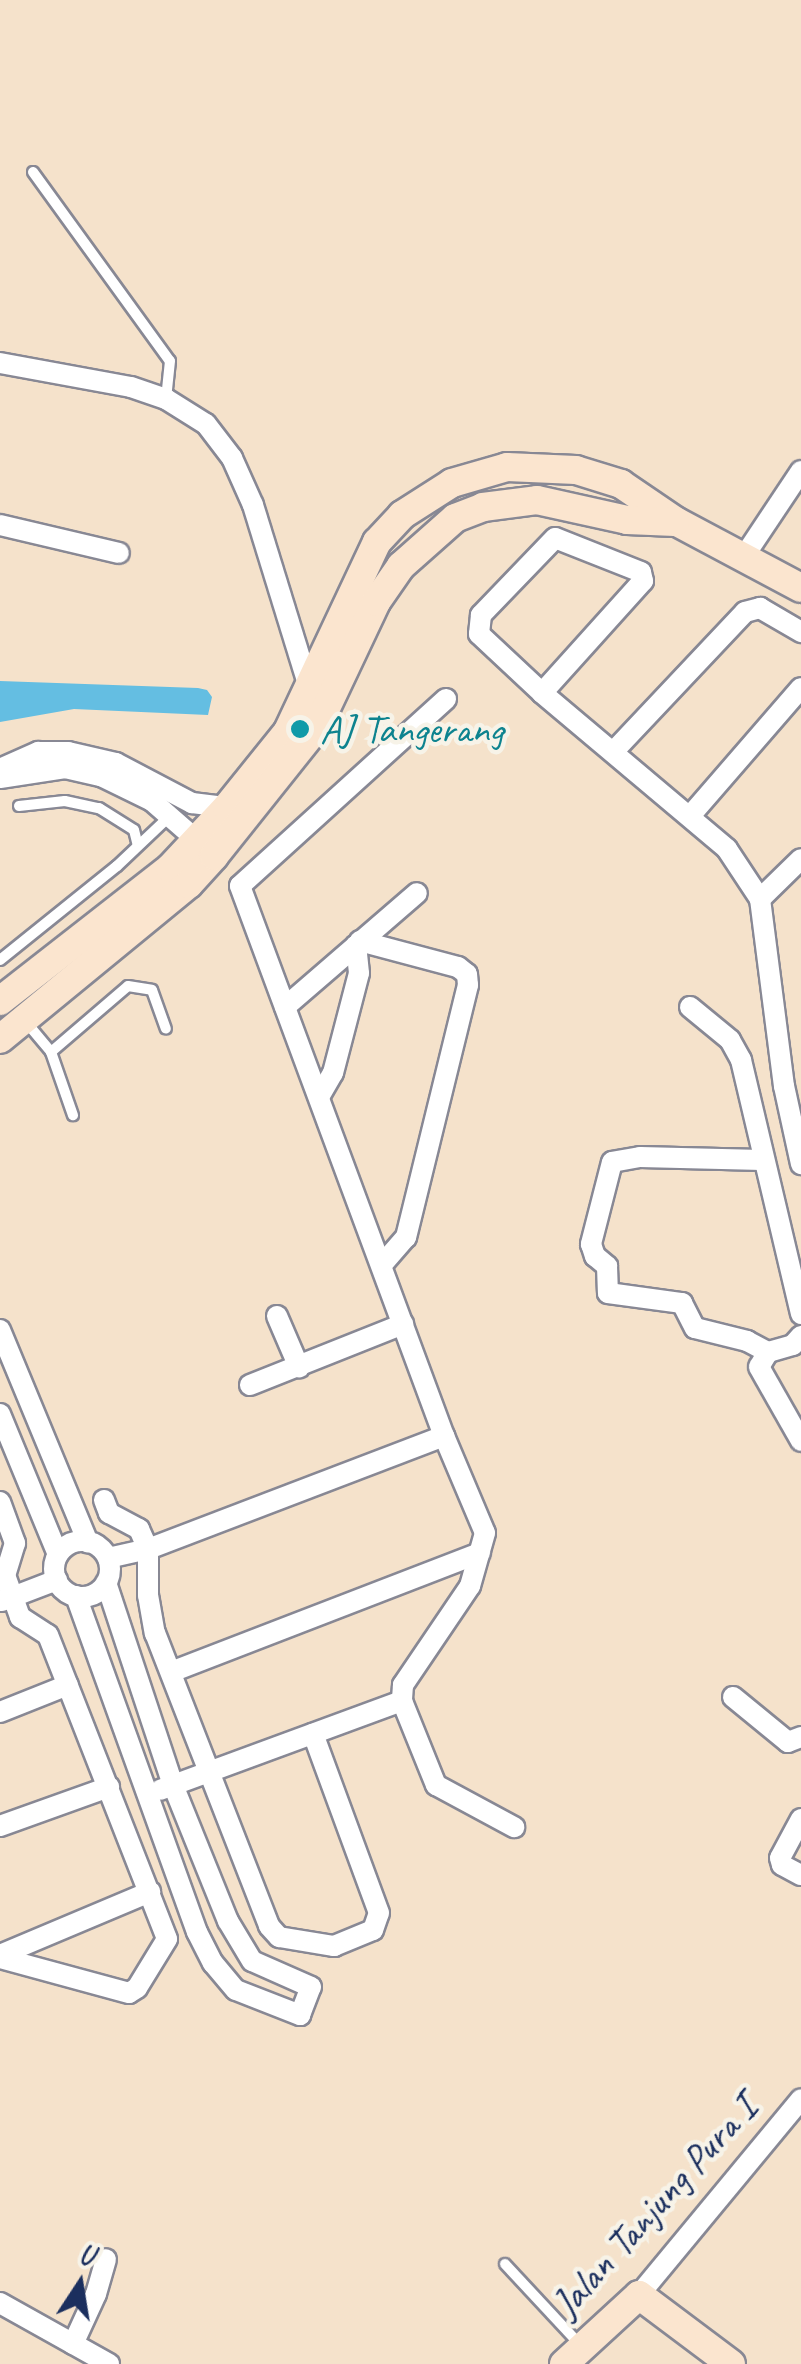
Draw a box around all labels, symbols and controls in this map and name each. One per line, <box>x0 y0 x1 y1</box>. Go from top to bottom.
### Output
place label: AJ Tangerang <box>320 705 503 753</box>
marker: AJ Tangerang <box>289 718 311 740</box>
street label: Jalan Tanjung Pura I <box>541 2085 767 2327</box>
north arrow <box>30 2234 130 2334</box>
text: U <box>76 2236 97 2273</box>

